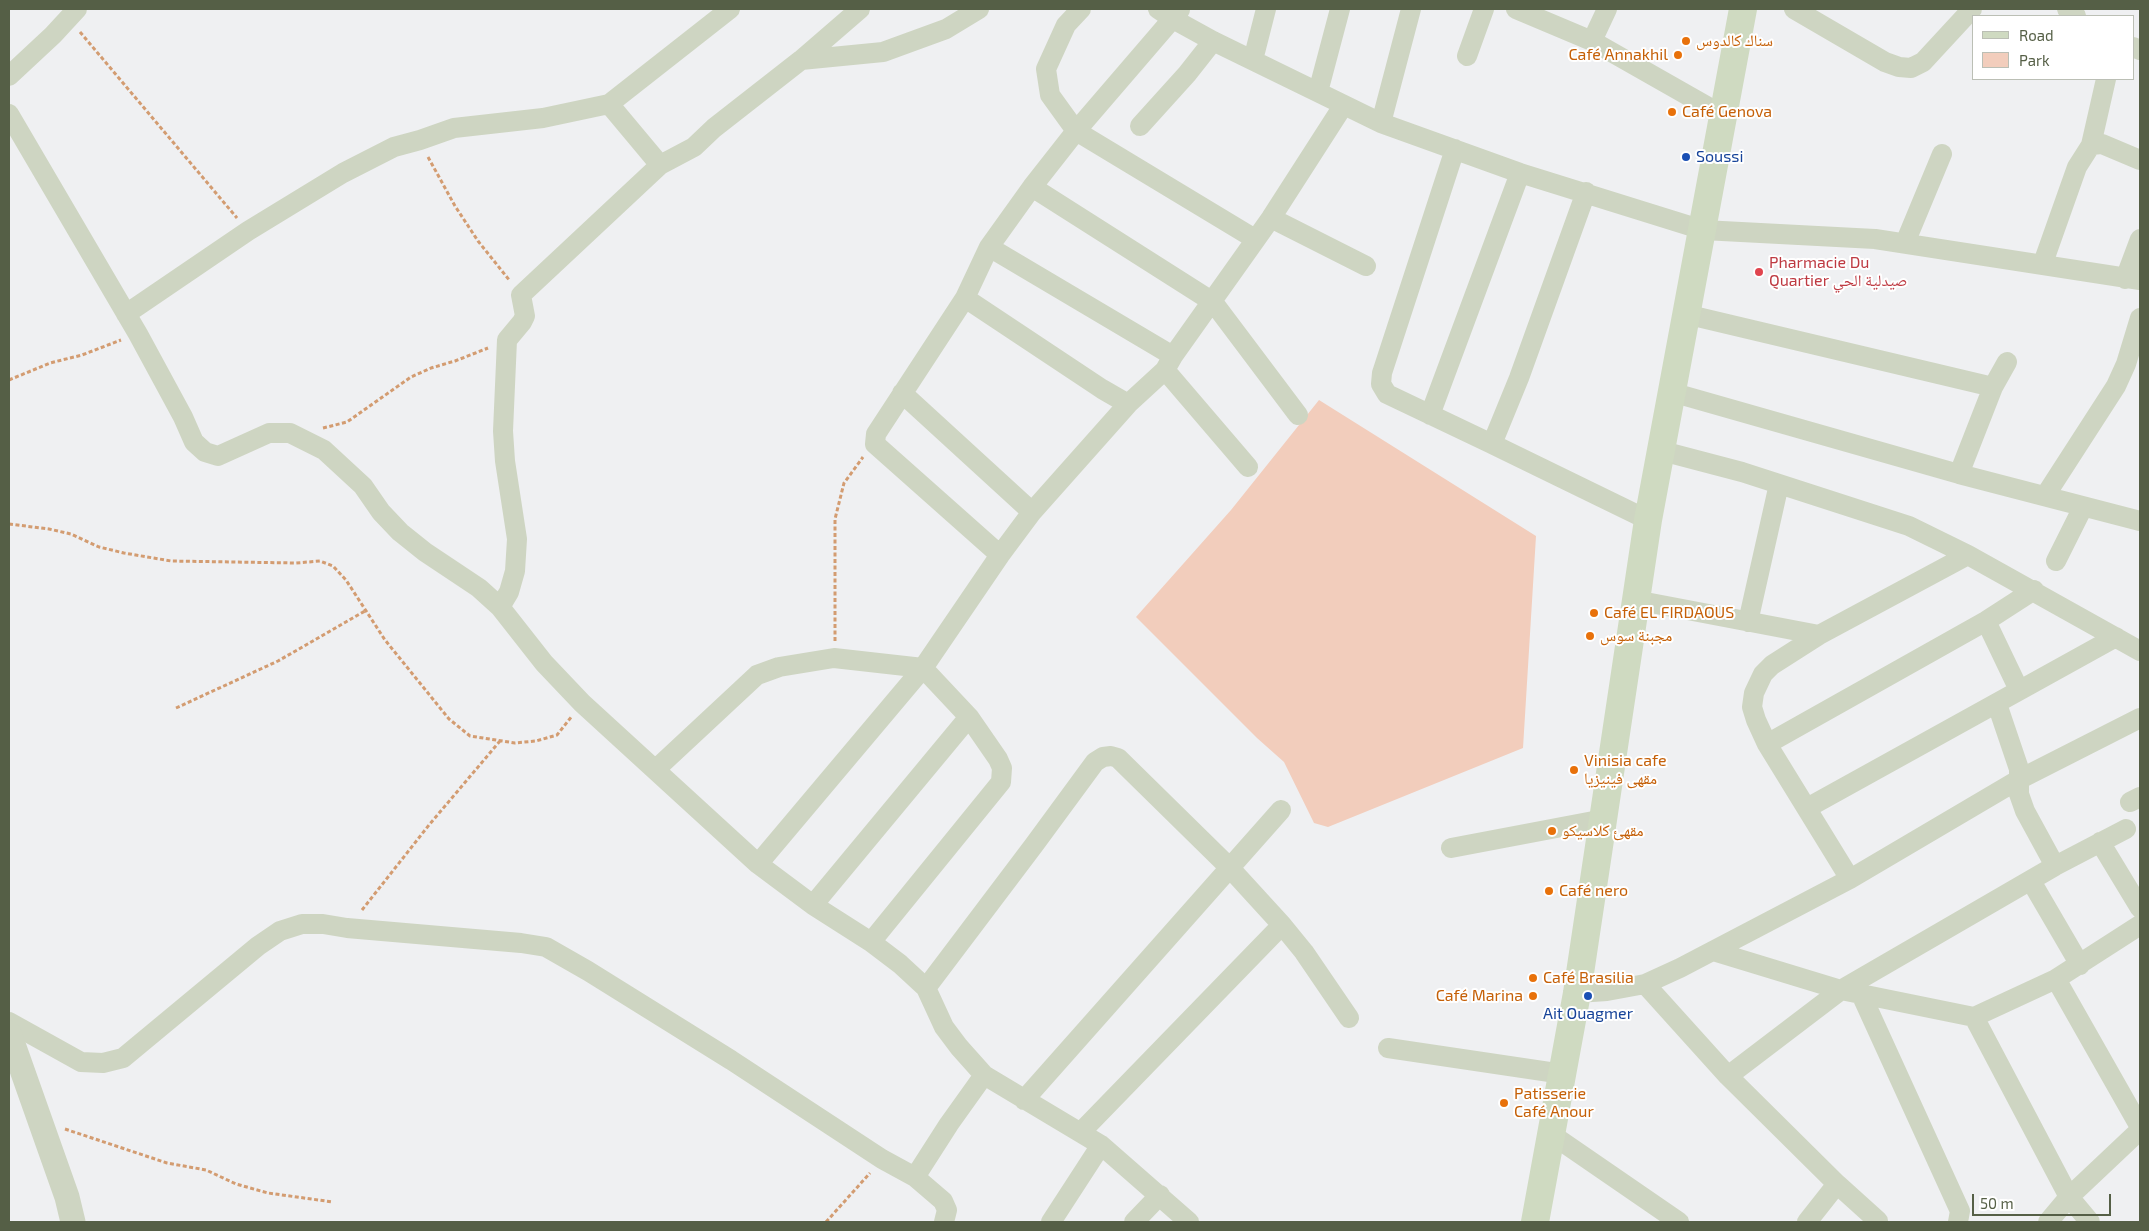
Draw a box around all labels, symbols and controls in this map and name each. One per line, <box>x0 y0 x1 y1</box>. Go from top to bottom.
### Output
legend <box>1972 15 2134 80</box>
text: Road <box>2019 26 2054 44</box>
place label: سناك كالدوس <box>1696 31 1773 51</box>
marker: سناك كالدوس <box>1680 35 1692 47</box>
place label: Café Annakhil <box>1568 45 1668 65</box>
marker: Café Annakhil <box>1672 49 1684 61</box>
text: Park <box>2019 51 2050 69</box>
place label: Café Genova <box>1682 102 1772 122</box>
marker: Café Genova <box>1666 106 1678 118</box>
place label: Soussi <box>1696 147 1743 167</box>
marker: Soussi <box>1680 151 1692 163</box>
place label: Pharmacie Du Quartier صيدلية الحي <box>1769 253 1907 291</box>
marker: Pharmacie Du Quartier صيدلية الحي <box>1753 266 1765 278</box>
place label: Café EL FIRDAOUS <box>1604 603 1734 623</box>
marker: Café EL FIRDAOUS <box>1588 607 1600 619</box>
place label: مجبنة سوس <box>1600 626 1672 646</box>
marker: مجبنة سوس <box>1584 630 1596 642</box>
place label: Vinisia cafe مقهى فينيزيا <box>1584 751 1667 789</box>
marker: Vinisia cafe مقهى فينيزيا <box>1568 764 1580 776</box>
place label: مقهئ كلاسيكو <box>1562 821 1644 841</box>
marker: مقهئ كلاسيكو <box>1546 825 1558 837</box>
place label: Café nero <box>1559 881 1628 901</box>
marker: Café nero <box>1543 885 1555 897</box>
place label: Café Brasilia <box>1543 968 1634 988</box>
marker: Café Brasilia <box>1527 972 1539 984</box>
place label: Café Marina <box>1436 986 1523 1006</box>
marker: Café Marina <box>1527 990 1539 1002</box>
marker: Ait Ouagmer <box>1582 990 1594 1002</box>
place label: Ait Ouagmer <box>1543 1004 1633 1024</box>
place label: Patisserie Café Anour <box>1514 1084 1594 1122</box>
marker: Patisserie Café Anour <box>1498 1097 1510 1109</box>
scale bar <box>1974 1184 2113 1216</box>
text: 50 m <box>1980 1194 2014 1212</box>

